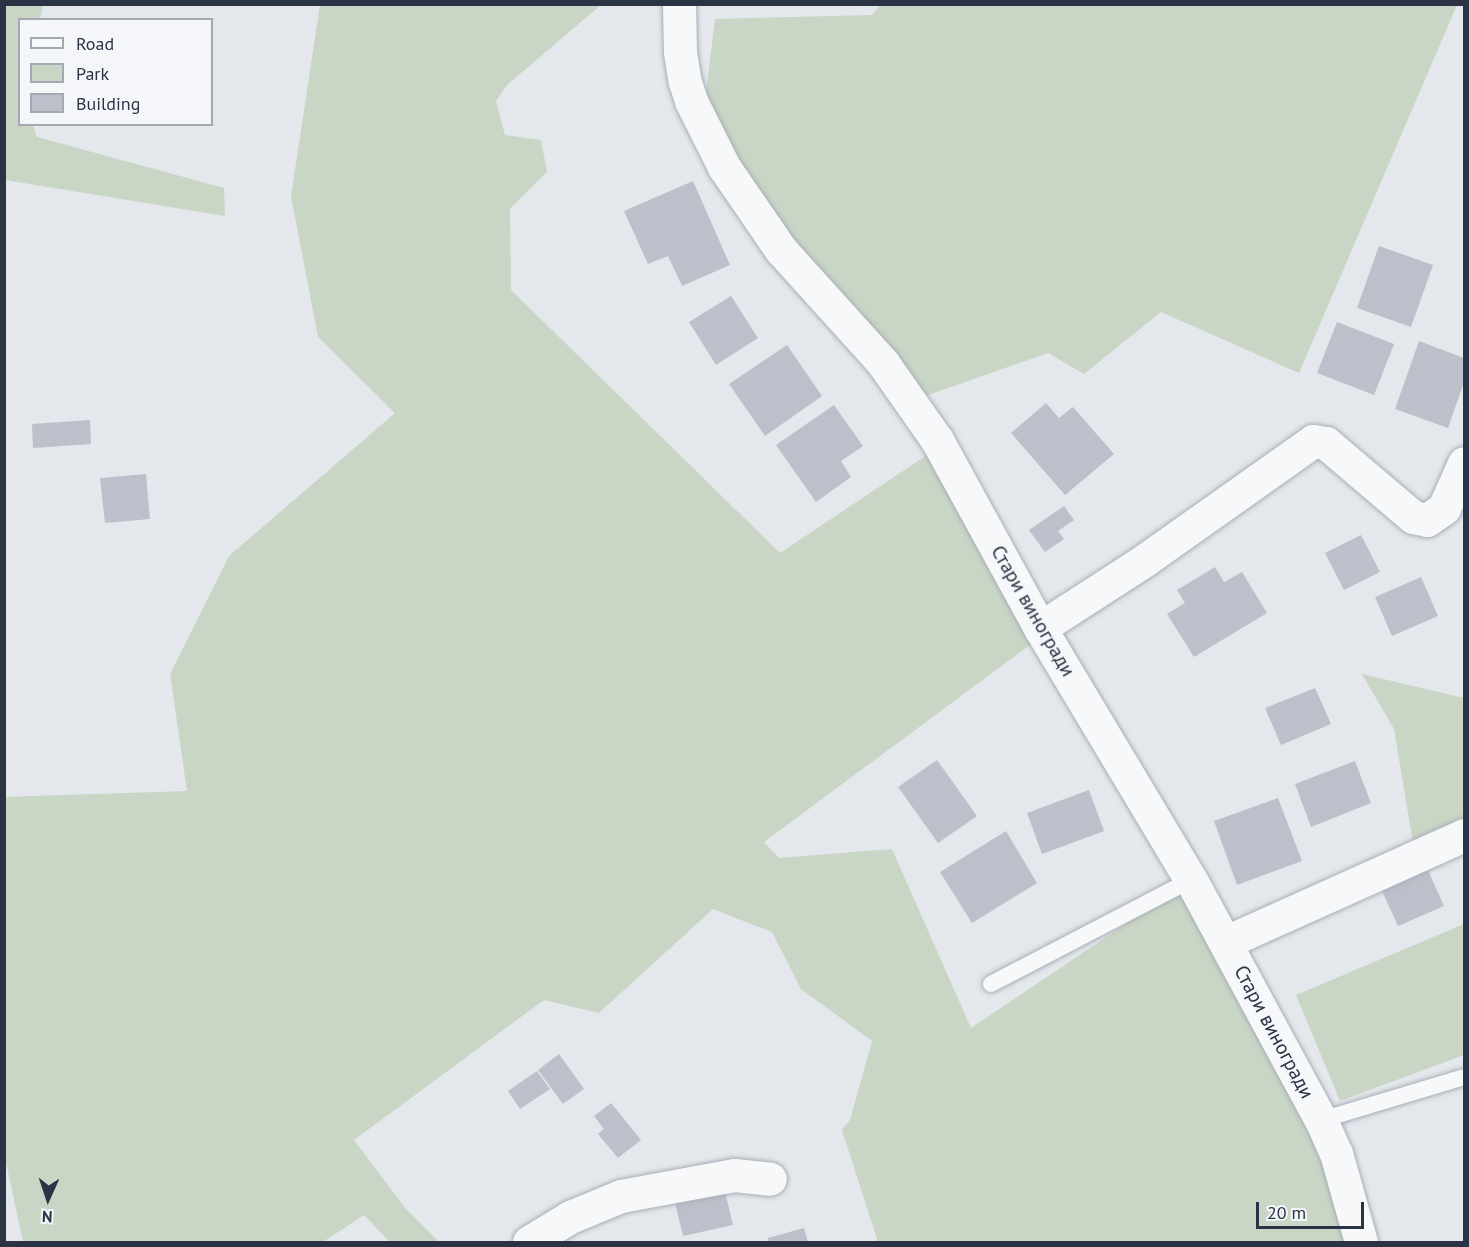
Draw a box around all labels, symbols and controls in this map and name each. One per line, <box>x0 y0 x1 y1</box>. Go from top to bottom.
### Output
legend <box>18 18 213 126</box>
text: Road <box>76 32 114 55</box>
text: Park <box>76 62 109 85</box>
text: Building <box>76 92 140 115</box>
street label: Стари виногради <box>986 541 1080 681</box>
street label: Стари виногради <box>1229 961 1319 1103</box>
north arrow <box>18 1169 78 1229</box>
scale bar <box>1259 1190 1367 1228</box>
text: 20 m <box>1267 1201 1306 1224</box>
text: N <box>41 1207 53 1227</box>

